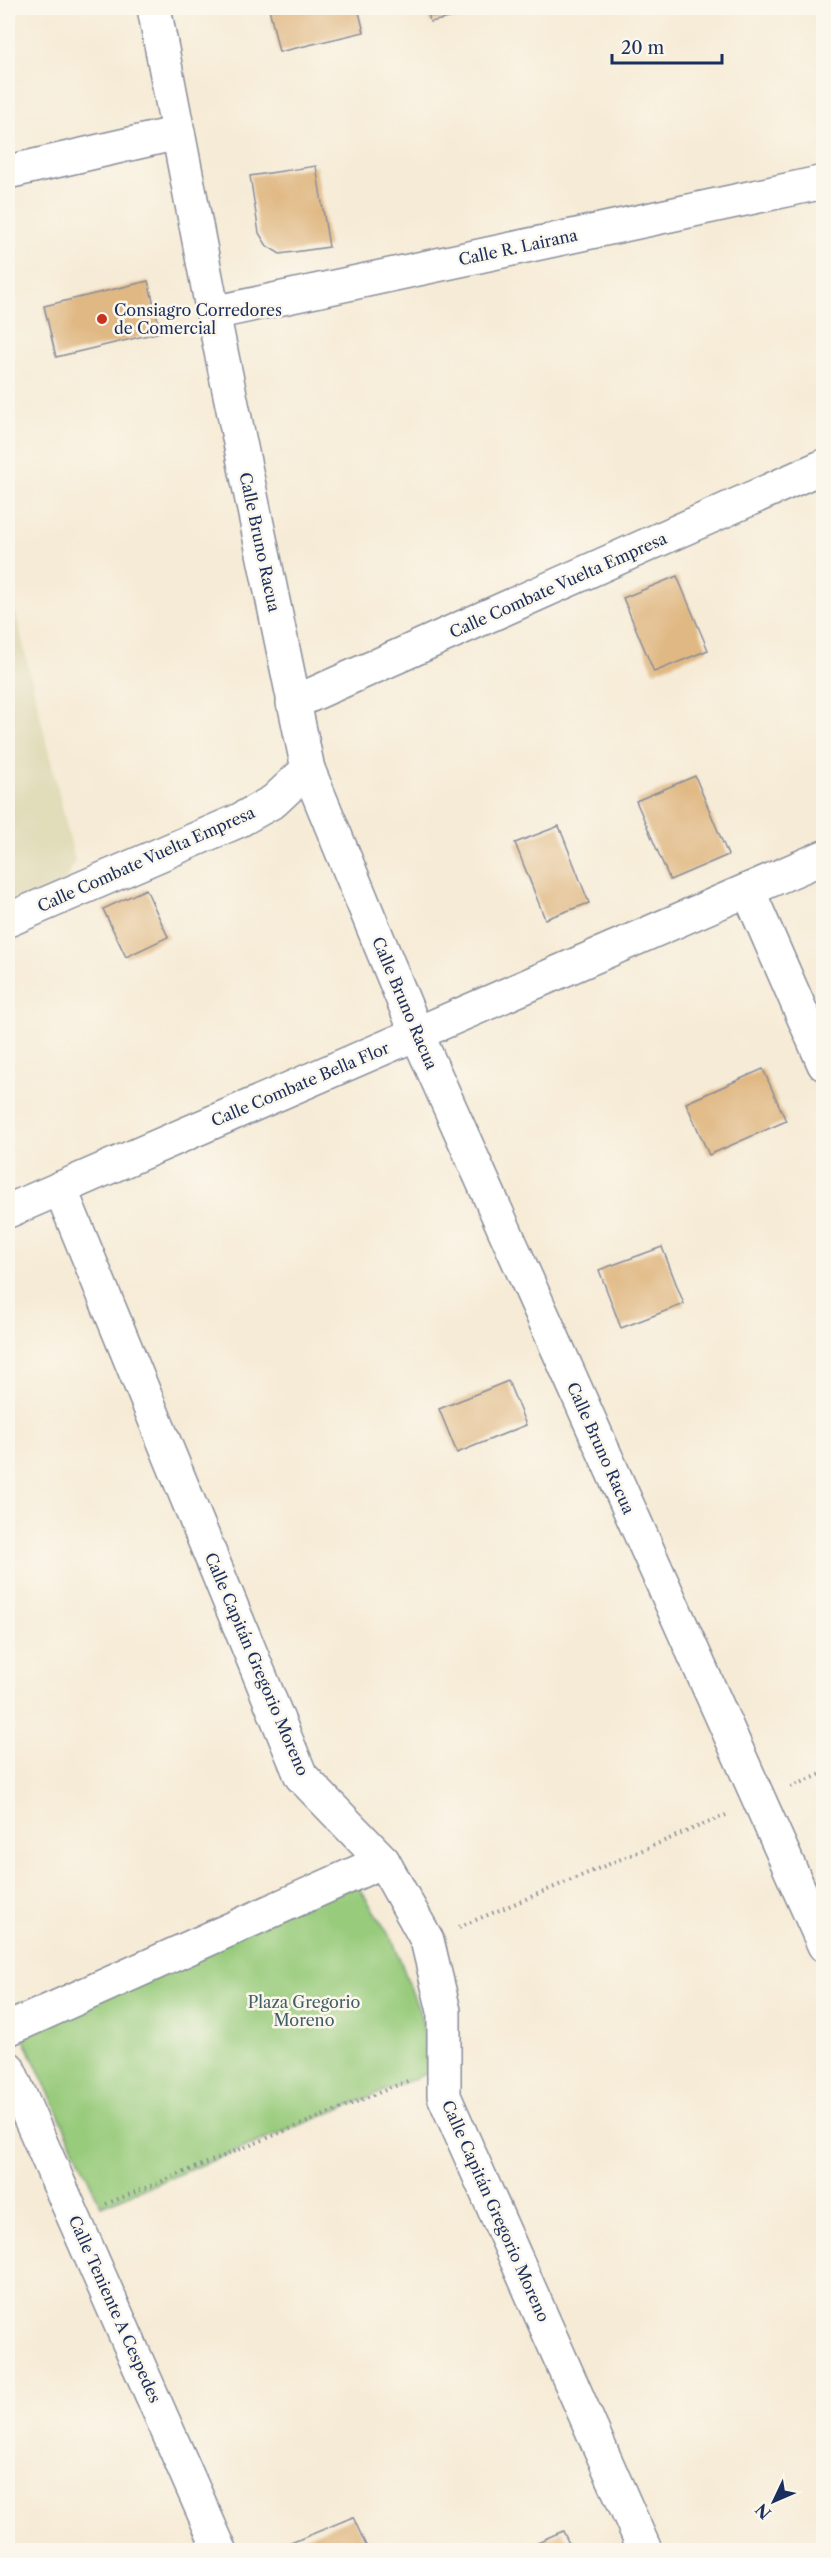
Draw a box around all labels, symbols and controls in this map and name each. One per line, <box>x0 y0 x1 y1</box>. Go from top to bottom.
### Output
scale bar <box>612 27 722 65</box>
text: 20 m <box>621 37 665 59</box>
street label: Calle R. Lairana <box>457 225 580 269</box>
place label: Consiagro Corredores de Comercial <box>114 300 282 338</box>
marker: Consiagro Corredores de Comercial <box>95 312 109 326</box>
street label: Calle Bruno Racua <box>235 470 285 614</box>
street label: Calle Combate Vuelta Empresa <box>446 528 670 642</box>
street label: Calle Combate Vuelta Empresa <box>34 802 258 916</box>
street label: Calle Bruno Racua <box>368 934 442 1073</box>
street label: Calle Combate Bella Flor <box>208 1037 392 1131</box>
street label: Calle Bruno Racua <box>563 1379 639 1517</box>
street label: Calle Capitán Gregorio Moreno <box>201 1549 313 1779</box>
park label: Plaza Gregorio Moreno <box>248 1992 360 2030</box>
street label: Calle Capitán Gregorio Moreno <box>438 2097 554 2325</box>
street label: Calle Teniente A Cespedes <box>65 2212 165 2406</box>
north arrow <box>744 2471 804 2531</box>
text: N <box>751 2499 775 2523</box>

